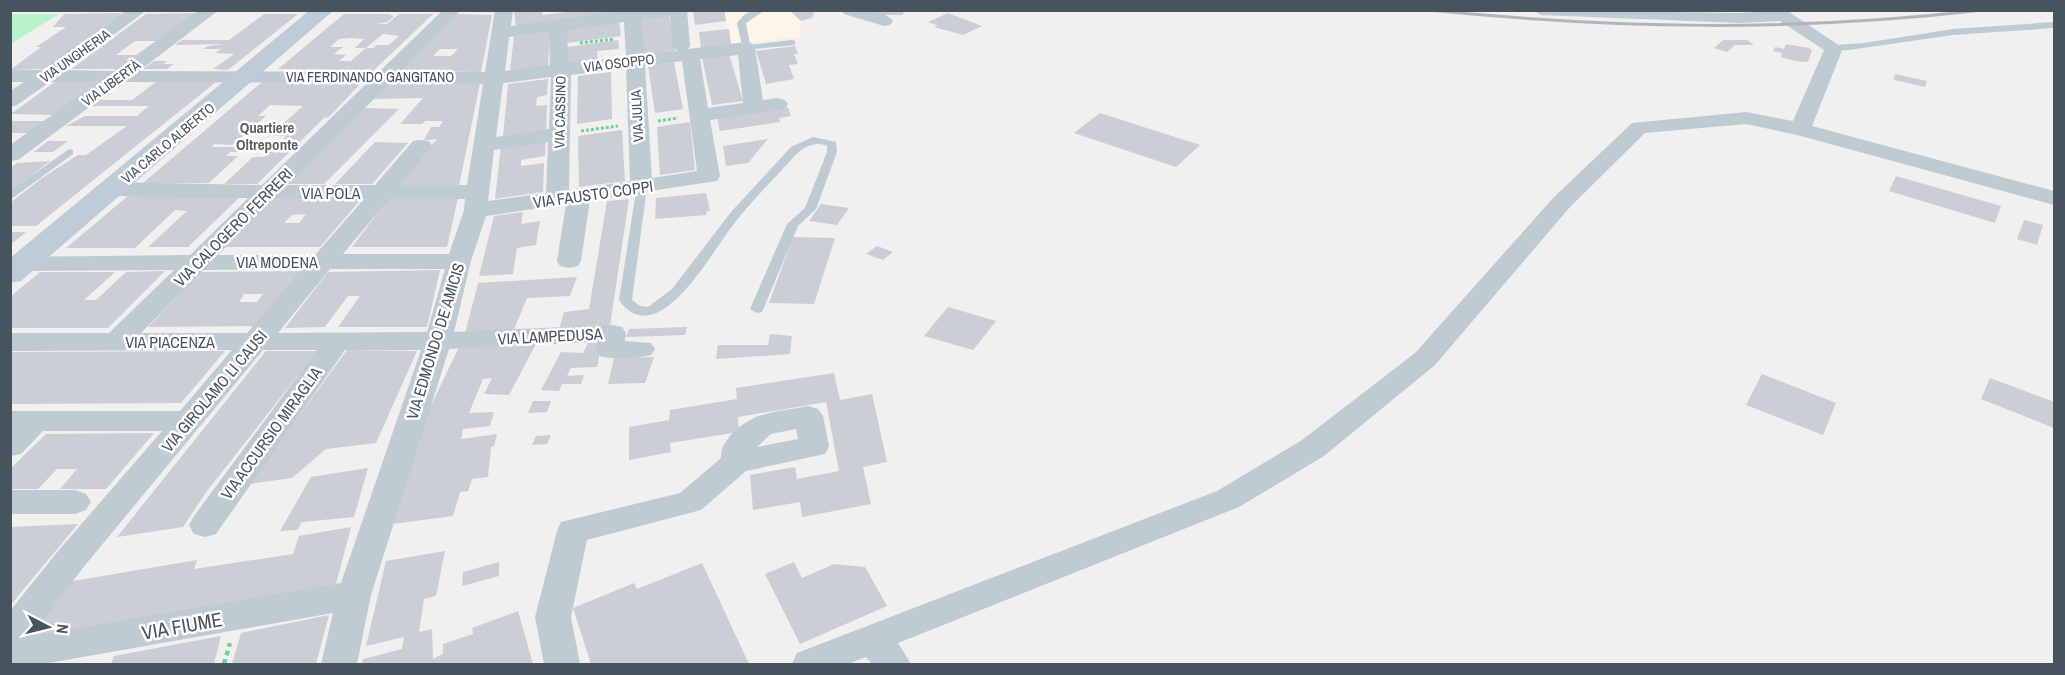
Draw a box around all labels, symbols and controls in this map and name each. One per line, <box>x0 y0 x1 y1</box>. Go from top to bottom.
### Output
street label: VIA UNGHERIA <box>36 25 114 87</box>
street label: VIA OSOPPO <box>583 50 655 76</box>
street label: VIA LIBERTÀ <box>78 56 144 110</box>
street label: VIA FERDINANDO GANGITANO <box>286 68 454 86</box>
street label: VIA CASSINO <box>550 75 570 149</box>
street label: VIA JULIA <box>627 89 647 143</box>
street label: VIA CARLO ALBERTO <box>118 99 218 187</box>
district label: Quartiere Oltreponte <box>236 117 298 155</box>
street label: VIA CALOGERO FERRERI <box>169 163 297 291</box>
street label: VIA FAUSTO COPPI <box>532 175 654 213</box>
street label: VIA POLA <box>301 182 361 204</box>
street label: VIA MODENA <box>236 251 318 273</box>
street label: VIA EDMONDO DE AMICIS <box>401 260 469 422</box>
street label: VIA LAMPEDUSA <box>497 322 603 350</box>
street label: VIA GIROLAMO LI CAUSI <box>156 325 272 457</box>
street label: VIA PIACENZA <box>125 331 215 353</box>
street label: VIA ACCURSIO MIRAGLIA <box>215 362 327 504</box>
north arrow <box>18 597 78 657</box>
street label: VIA FIUME <box>140 605 224 646</box>
text: N <box>51 623 74 635</box>

